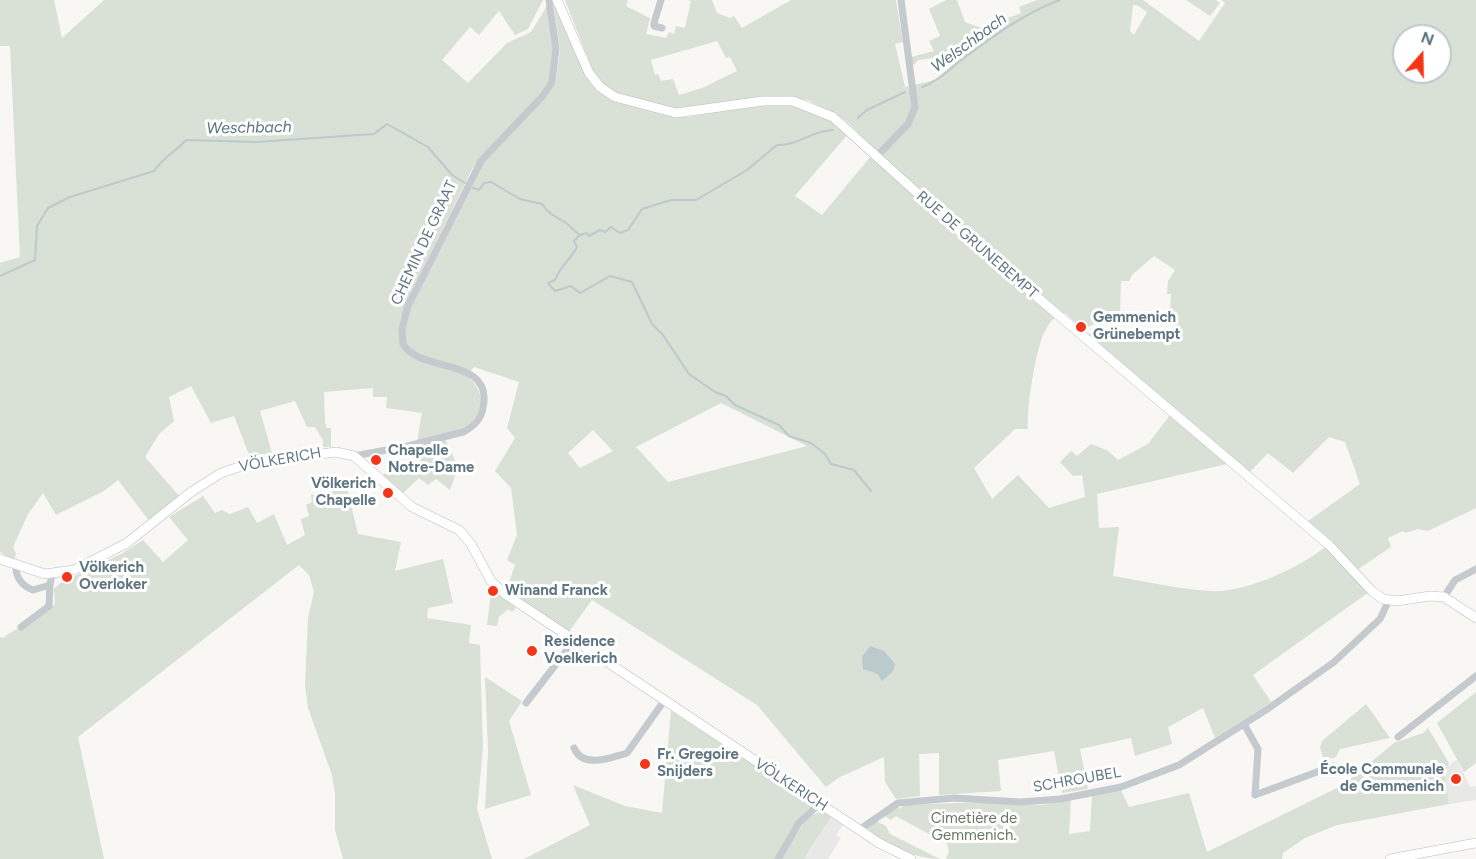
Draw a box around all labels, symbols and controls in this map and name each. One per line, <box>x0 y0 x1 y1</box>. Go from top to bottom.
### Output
water label: Welschbach <box>928 9 1010 77</box>
north arrow <box>1392 24 1452 84</box>
text: N <box>1419 27 1437 50</box>
water label: Weschbach <box>206 118 292 138</box>
street label: CHEMIN DE GRAAT <box>387 178 461 308</box>
street label: RUE DE GRUNEBEMPT <box>913 187 1041 303</box>
place label: Gemmenich Grünebempt <box>1093 309 1181 344</box>
marker: Gemmenich Grünebempt <box>1074 320 1088 334</box>
place label: Chapelle Notre-Dame <box>388 442 474 477</box>
street label: VÖLKERICH <box>237 444 323 476</box>
marker: Chapelle Notre-Dame <box>369 453 383 467</box>
place label: Völkerich Chapelle <box>311 475 376 510</box>
marker: Völkerich Chapelle <box>381 486 395 500</box>
place label: Völkerich Overloker <box>79 559 147 594</box>
marker: Völkerich Overloker <box>60 570 74 584</box>
place label: Winand Franck <box>505 582 608 600</box>
marker: Winand Franck <box>486 584 500 598</box>
place label: Residence Voelkerich <box>544 633 617 668</box>
marker: Residence Voelkerich <box>525 644 539 658</box>
place label: Fr. Gregoire Snijders <box>657 746 739 781</box>
street label: VÖLKERICH <box>751 755 831 815</box>
marker: Fr. Gregoire Snijders <box>638 757 652 771</box>
place label: École Communale de Gemmenich <box>1320 761 1444 796</box>
street label: SCHROUBEL <box>1032 763 1122 797</box>
marker: École Communale de Gemmenich <box>1449 772 1463 786</box>
park label: Cimetière de Gemmenich. <box>931 810 1017 845</box>

